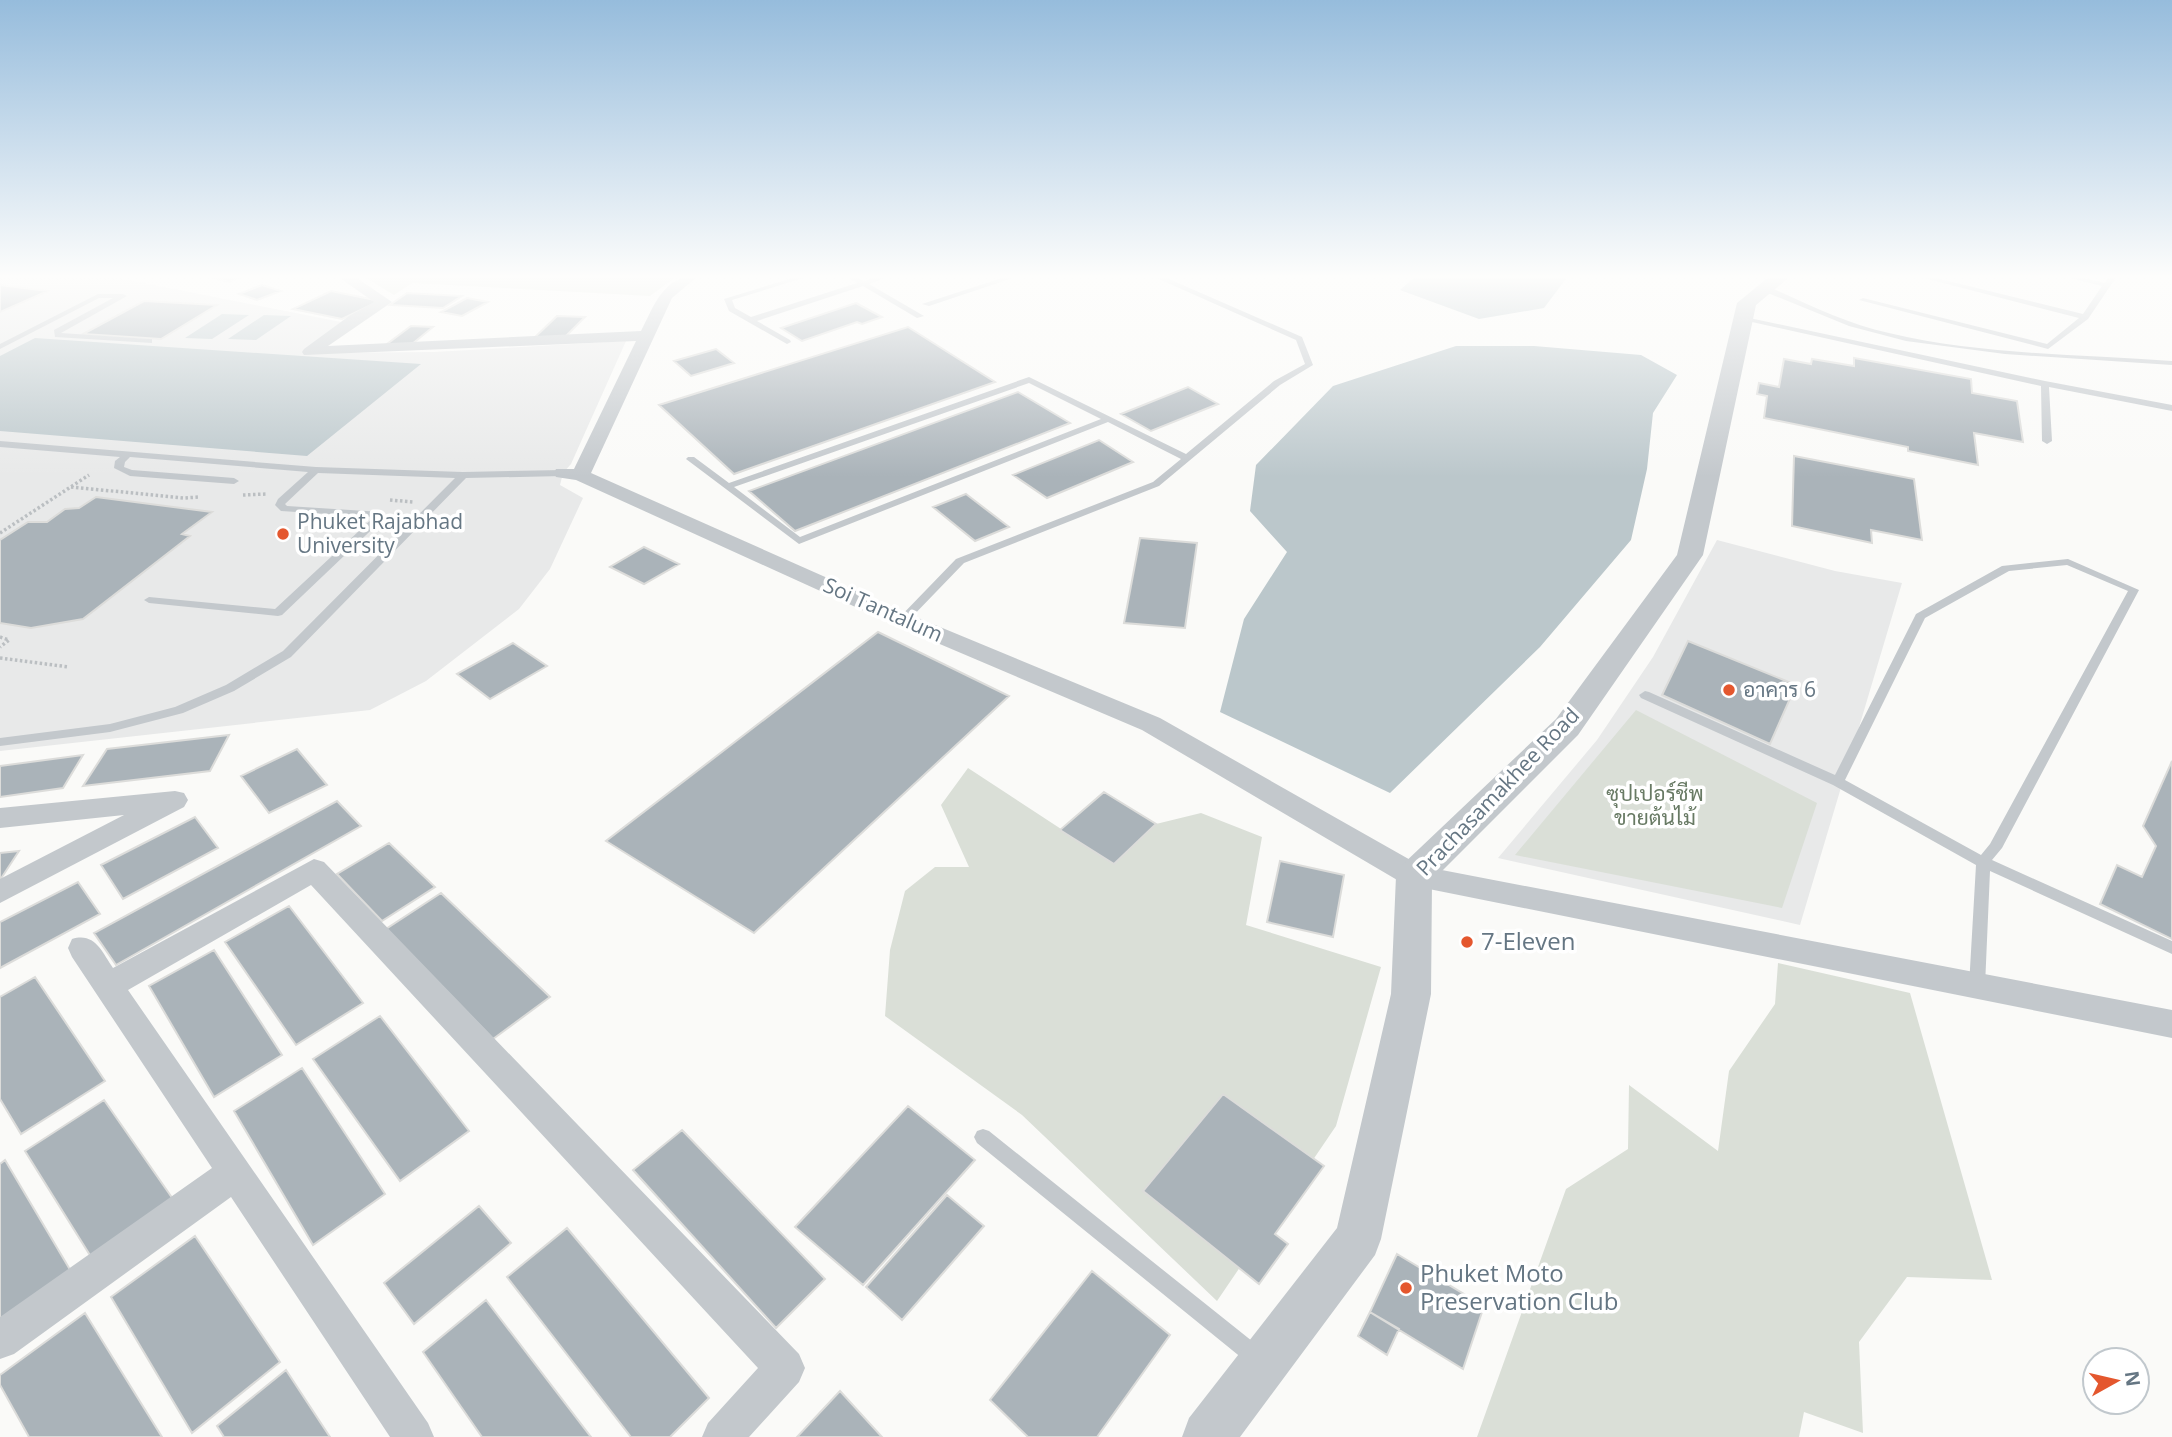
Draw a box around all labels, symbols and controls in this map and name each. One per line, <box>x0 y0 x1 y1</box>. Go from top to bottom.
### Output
place label: Phuket Rajabhad University <box>297 507 463 559</box>
marker: Phuket Rajabhad University <box>275 526 291 542</box>
street label: Soi Tantalum <box>819 570 947 648</box>
place label: อาคาร 6 <box>1743 675 1816 703</box>
marker: อาคาร 6 <box>1721 682 1737 698</box>
street label: Prachasamakhee Road <box>1410 701 1585 881</box>
park label: ซุปเปอร์ชีพ ขายต้นไม้ <box>1606 779 1704 831</box>
place label: 7-Eleven <box>1481 924 1576 957</box>
marker: 7-Eleven <box>1459 934 1475 950</box>
place label: Phuket Moto Preservation Club <box>1420 1256 1618 1317</box>
marker: Phuket Moto Preservation Club <box>1398 1280 1414 1296</box>
north arrow <box>2081 1346 2151 1416</box>
text: N <box>2119 1369 2147 1388</box>

